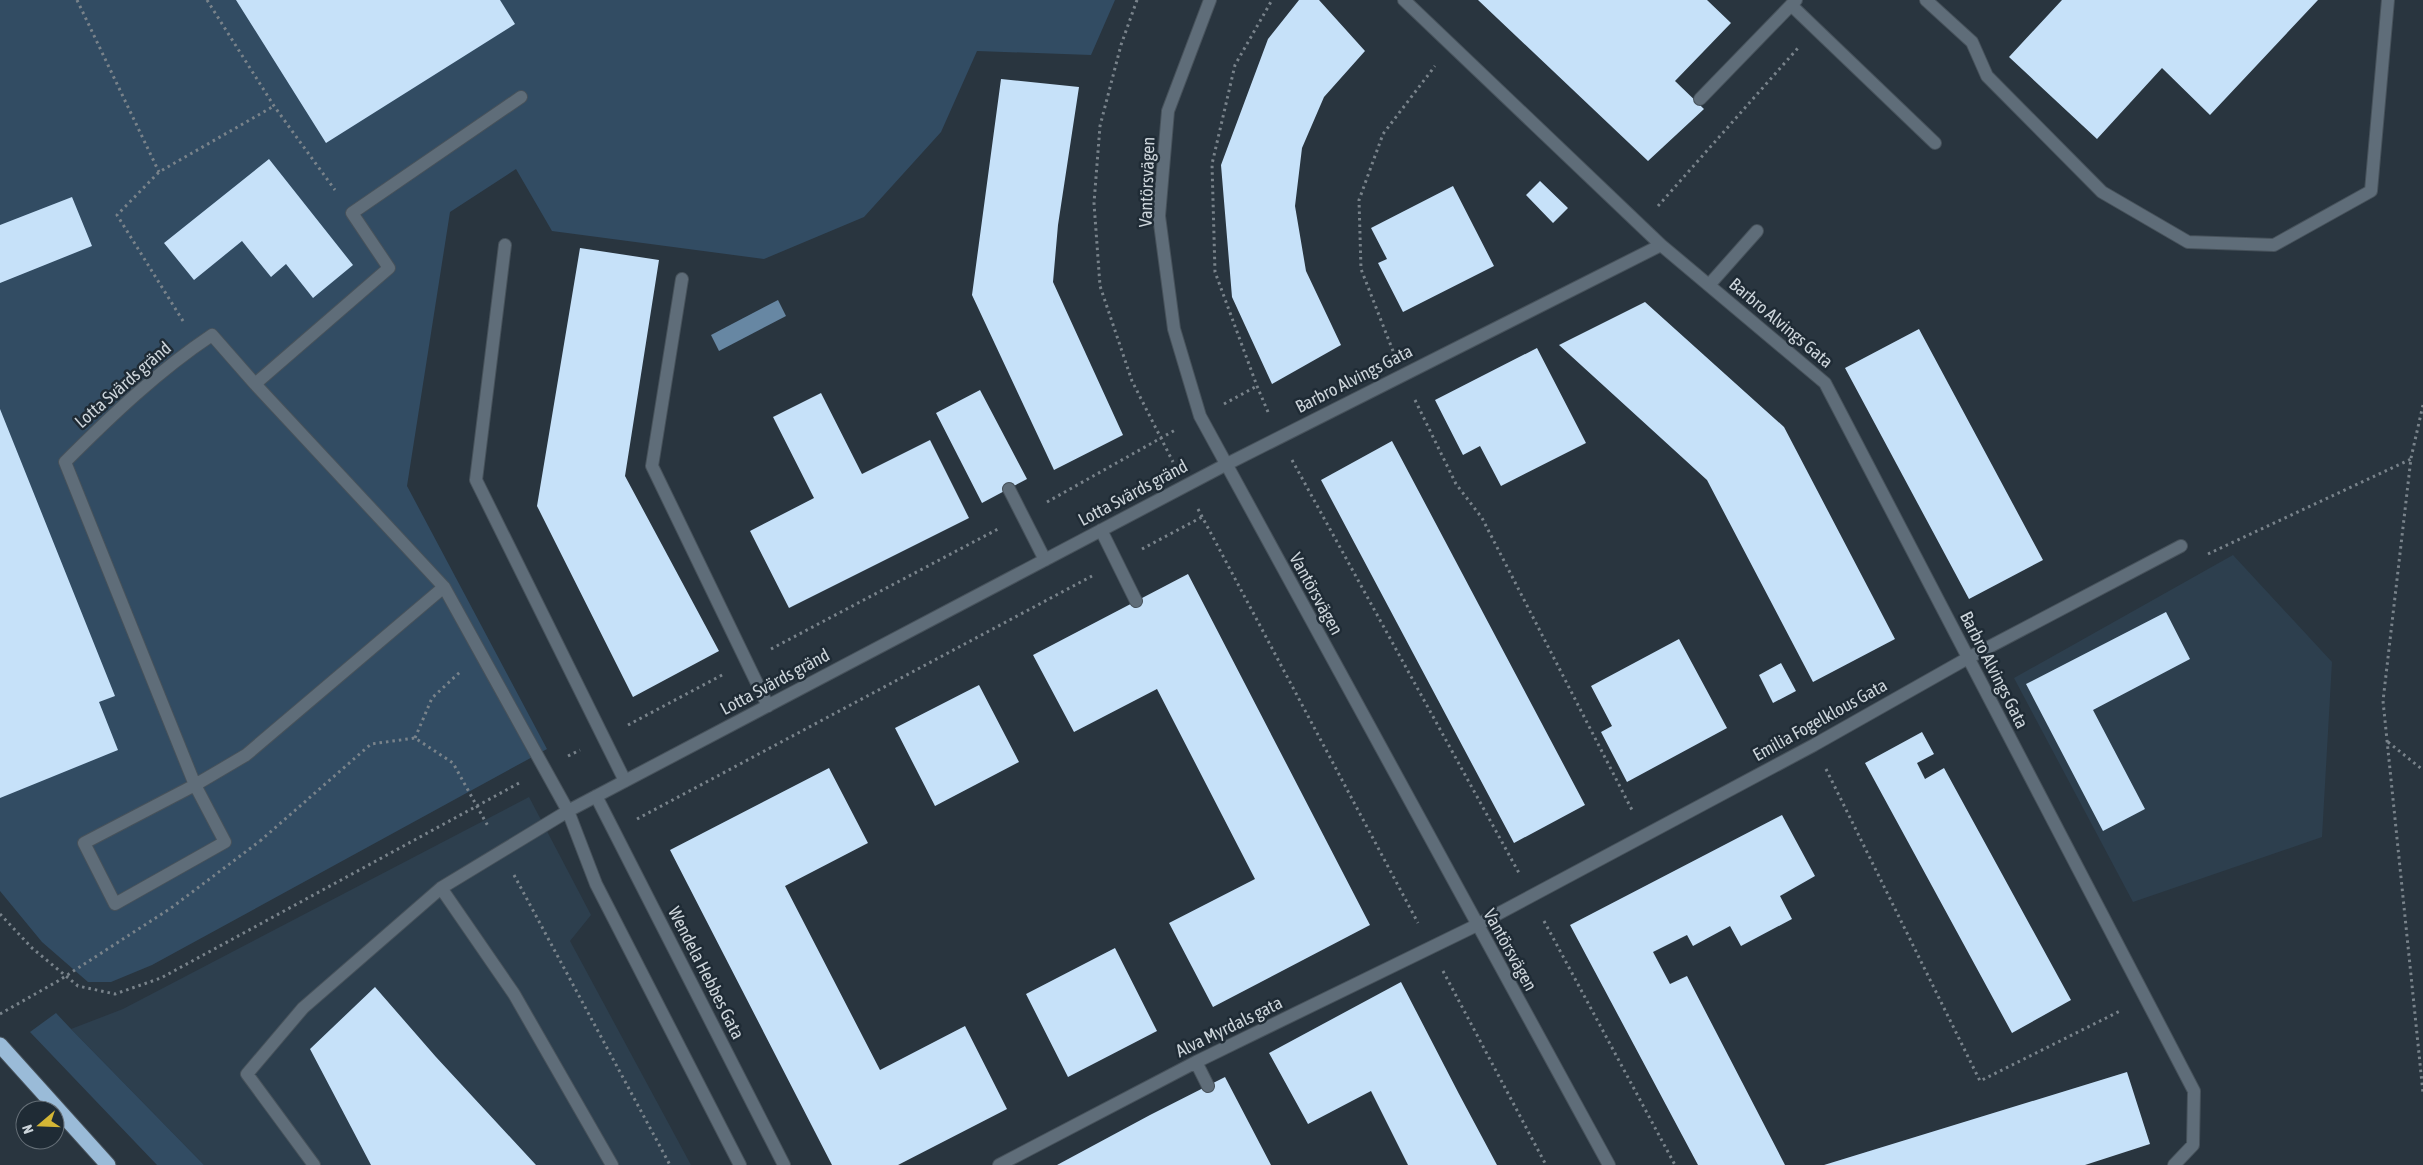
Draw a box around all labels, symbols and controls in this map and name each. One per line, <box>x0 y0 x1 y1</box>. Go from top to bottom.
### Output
street label: Vantörsvägen <box>1134 136 1159 228</box>
street label: Barbro Alvings Gata <box>1725 273 1837 372</box>
street label: Lotta Svärds gränd <box>70 337 175 432</box>
street label: Barbro Alvings Gata <box>1292 340 1416 417</box>
street label: Lotta Svärds gränd <box>1075 455 1191 530</box>
street label: Vantörsvägen <box>1285 549 1348 638</box>
street label: Barbro Alvings Gata <box>1956 608 2033 732</box>
street label: Lotta Svärds gränd <box>717 644 833 719</box>
street label: Emilia Fogelklous Gata <box>1749 674 1891 765</box>
street label: Wendela Hebbes Gata <box>664 903 749 1043</box>
street label: Vantörsvägen <box>1479 905 1542 994</box>
street label: Alva Myrdals gata <box>1172 992 1286 1061</box>
north arrow <box>15 1100 65 1150</box>
text: N <box>19 1123 37 1136</box>

